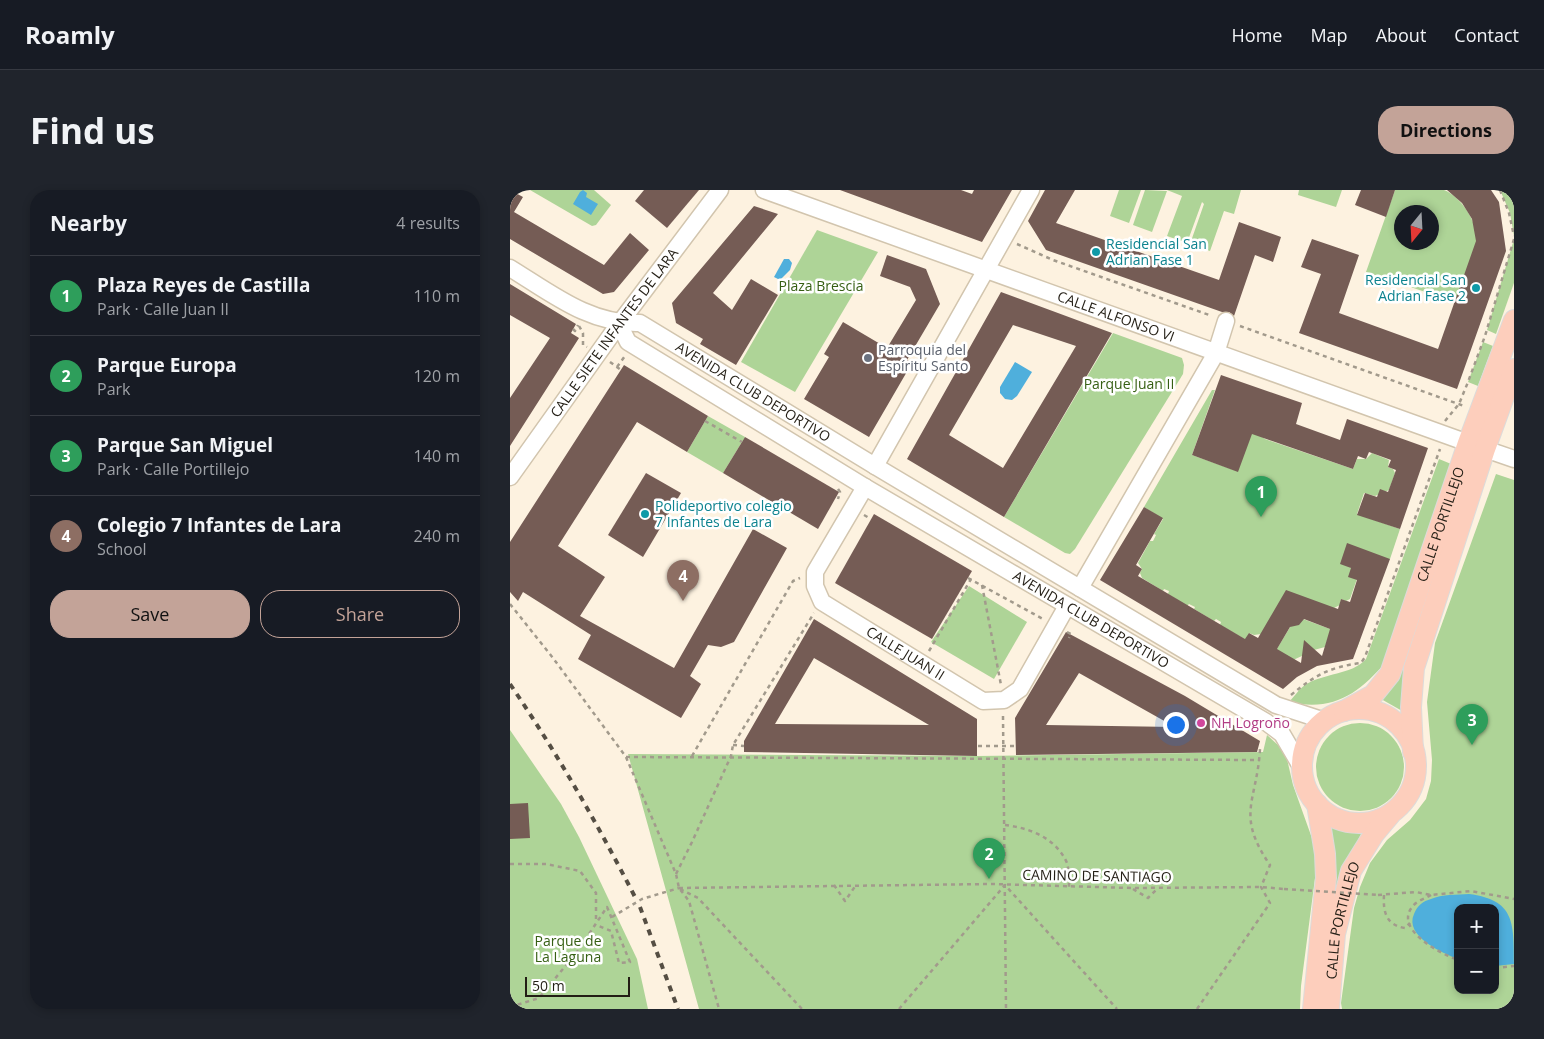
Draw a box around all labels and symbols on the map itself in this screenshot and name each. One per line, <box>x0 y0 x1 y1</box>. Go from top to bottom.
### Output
north arrow <box>1394 205 1439 250</box>
place label: Residencial San Adrian Fase 1 <box>1106 234 1207 269</box>
street label: CALLE SIETE INFANTES DE LARA <box>546 244 682 421</box>
marker: Residencial San Adrian Fase 1 <box>1090 246 1102 258</box>
place label: Residencial San Adrian Fase 2 <box>1365 270 1466 305</box>
park label: Plaza Brescia <box>778 276 864 295</box>
marker: Residencial San Adrian Fase 2 <box>1470 282 1482 294</box>
street label: CALLE ALFONSO VI <box>1055 286 1177 346</box>
street label: AVENIDA CLUB DEPORTIVO <box>672 337 834 446</box>
place label: Parroquia del Espíritu Santo <box>878 340 968 375</box>
marker: Parroquia del Espíritu Santo <box>862 352 874 364</box>
park label: Parque Juan II <box>1084 374 1174 393</box>
street label: CALLE PORTILLEJO <box>1412 464 1468 584</box>
pin: 1 <box>1245 476 1277 517</box>
place label: Polideportivo colegio 7 Infantes de Lara <box>655 496 792 531</box>
marker: Polideportivo colegio 7 Infantes de Lara <box>639 508 651 520</box>
pin: 4 <box>667 560 699 601</box>
street label: AVENIDA CLUB DEPORTIVO <box>1010 566 1173 672</box>
street label: CALLE JUAN II <box>863 622 948 684</box>
pin: 3 <box>1456 704 1488 745</box>
your location <box>1163 712 1189 738</box>
place label: NH Logroño <box>1211 713 1290 732</box>
marker: NH Logroño <box>1195 717 1207 729</box>
pin: 2 <box>973 838 1005 879</box>
street label: CALLE PORTILLEJO <box>1321 857 1364 980</box>
street label: CAMINO DE SANTIAGO <box>1022 865 1172 886</box>
park label: Parque de La Laguna <box>535 931 602 966</box>
scale bar <box>525 974 630 997</box>

